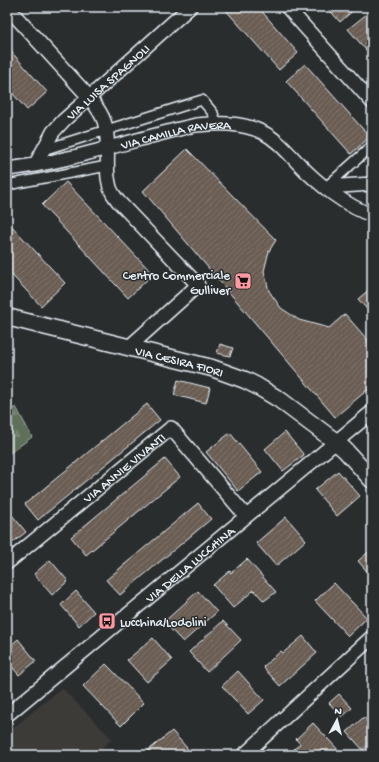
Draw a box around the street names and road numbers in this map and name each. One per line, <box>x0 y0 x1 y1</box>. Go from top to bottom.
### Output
street label: VIA LUISA SPAGNOLI <box>63 42 154 125</box>
street label: VIA CAMILLA RAVERA <box>119 119 233 154</box>
street label: VIA CESIRA FIORI <box>132 344 225 382</box>
street label: VIA ANNIE VIVANTI <box>80 431 169 508</box>
street label: VIA DELLA LUCCHINA <box>143 523 240 607</box>

